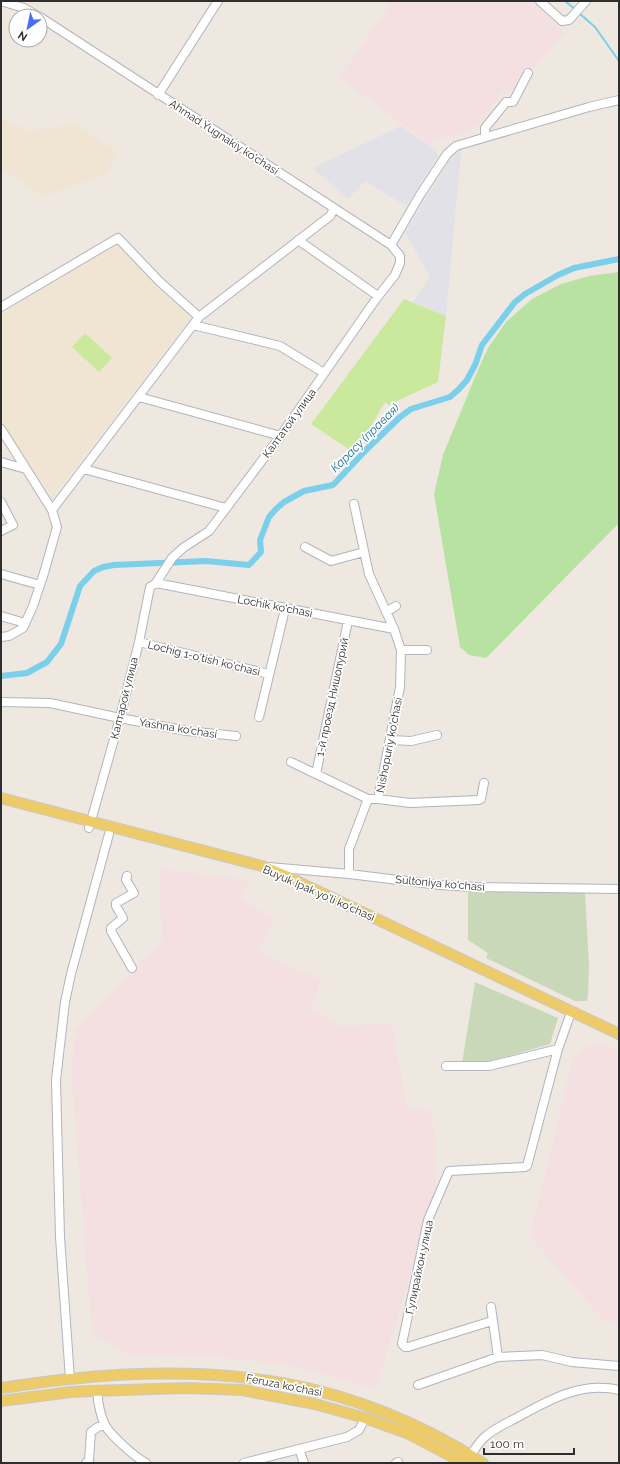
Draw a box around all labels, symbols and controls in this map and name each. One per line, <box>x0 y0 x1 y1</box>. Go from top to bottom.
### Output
north arrow <box>8 8 48 48</box>
text: N <box>16 28 30 44</box>
street label: Ahmad Yugnakiy ko'chasi <box>167 97 281 178</box>
street label: Калтатой улица <box>260 386 319 460</box>
water label: Карасу (правая) <box>328 401 402 475</box>
street label: Lochik ko'chasi <box>236 593 314 620</box>
street label: 1-й проезд Нишопурий <box>314 637 351 758</box>
street label: Lochig 1-o'tish ko'chasi <box>146 638 262 679</box>
street label: Калтарой улица <box>108 656 141 740</box>
street label: Nishopuriy ko'chasi <box>374 696 405 794</box>
street label: Yashna ko'chasi <box>138 716 218 741</box>
street label: Buyuk Ipak yo'li ko'chasi <box>261 863 377 924</box>
street label: Sultoniya ko'chasi <box>395 873 485 894</box>
street label: Гулирайхон улица <box>403 1219 436 1315</box>
street label: Feruza ko'chasi <box>245 1372 323 1399</box>
scale bar <box>484 1430 574 1456</box>
text: 100 m <box>490 1437 524 1451</box>

